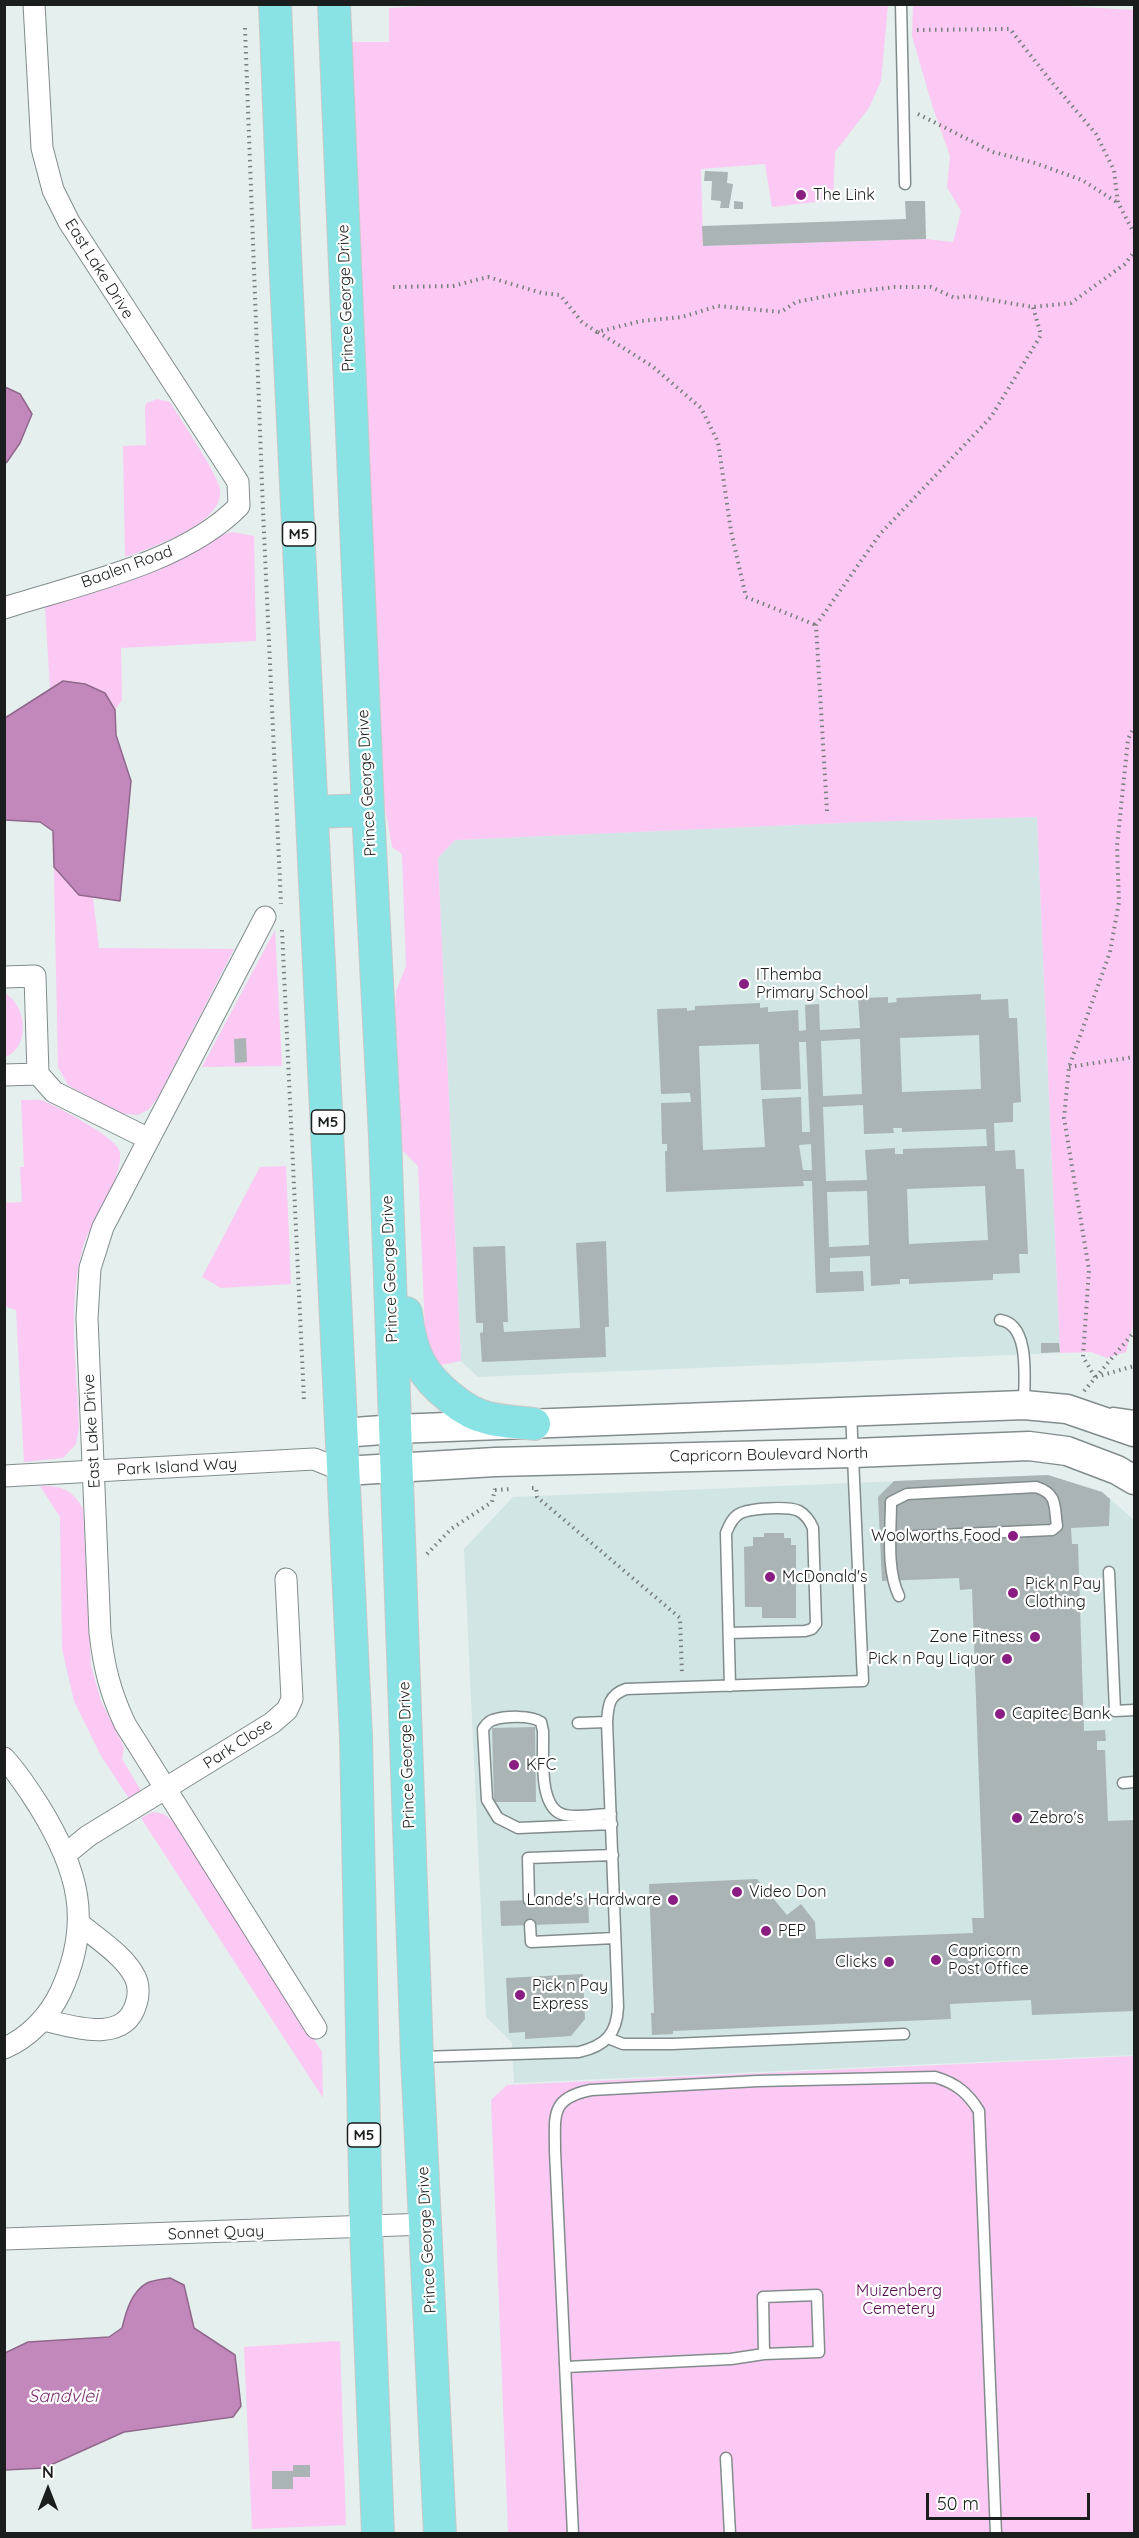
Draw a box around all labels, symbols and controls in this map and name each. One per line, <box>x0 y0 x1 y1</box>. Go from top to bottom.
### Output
place label: The Link <box>813 185 875 205</box>
marker: The Link <box>794 188 808 202</box>
street label: East Lake Drive <box>61 215 137 323</box>
street label: Prince George Drive <box>334 224 358 372</box>
road number: M5 <box>282 522 316 546</box>
street label: Baalen Road <box>79 542 175 592</box>
street label: Prince George Drive <box>354 709 380 857</box>
place label: IThemba Primary School <box>756 965 868 1003</box>
marker: IThemba Primary School <box>737 977 751 991</box>
road number: M5 <box>312 1110 344 1134</box>
street label: Prince George Drive <box>378 1195 402 1343</box>
street label: East Lake Drive <box>79 1373 105 1489</box>
street label: Capricorn Boulevard North <box>669 1444 869 1466</box>
street label: Park Island Way <box>116 1454 238 1480</box>
place label: Woolworths Food <box>871 1526 1001 1546</box>
marker: Woolworths Food <box>1006 1529 1020 1543</box>
place label: McDonald's <box>782 1567 868 1587</box>
marker: McDonald's <box>763 1570 777 1584</box>
place label: Pick n Pay Clothing <box>1025 1574 1101 1612</box>
marker: Pick n Pay Clothing <box>1006 1586 1020 1600</box>
place label: Zone Fitness <box>929 1627 1023 1647</box>
marker: Zone Fitness <box>1028 1630 1042 1644</box>
place label: Pick n Pay Liquor <box>868 1649 995 1669</box>
marker: Pick n Pay Liquor <box>1000 1652 1014 1666</box>
street label: Prince George Drive <box>395 1681 419 1829</box>
place label: Capitec Bank <box>1012 1704 1110 1724</box>
marker: Capitec Bank <box>993 1707 1007 1721</box>
street label: Park Close <box>200 1715 276 1773</box>
place label: KFC <box>526 1755 556 1775</box>
marker: KFC <box>507 1758 521 1772</box>
place label: Zebro's <box>1029 1808 1084 1828</box>
marker: Zebro's <box>1010 1811 1024 1825</box>
place label: Video Don <box>749 1882 826 1902</box>
marker: Video Don <box>730 1885 744 1899</box>
place label: Lande's Hardware <box>526 1890 661 1910</box>
marker: Lande's Hardware <box>666 1893 680 1907</box>
place label: PEP <box>778 1921 806 1941</box>
marker: PEP <box>759 1924 773 1938</box>
place label: Capricorn Post Office <box>948 1941 1029 1979</box>
place label: Clicks <box>835 1952 877 1972</box>
marker: Capricorn Post Office <box>929 1953 943 1967</box>
marker: Clicks <box>882 1955 896 1969</box>
place label: Pick n Pay Express <box>532 1976 608 2014</box>
marker: Pick n Pay Express <box>513 1988 527 2002</box>
road number: M5 <box>348 2123 380 2147</box>
street label: Prince George Drive <box>414 2166 440 2314</box>
street label: Sonnet Quay <box>168 2222 264 2244</box>
park label: Muizenberg Cemetery <box>856 2281 942 2319</box>
water label: Sandvlei <box>28 2386 98 2408</box>
north arrow <box>18 2460 78 2520</box>
text: N <box>42 2462 54 2482</box>
scale bar <box>929 2481 1092 2519</box>
text: 50 m <box>937 2492 979 2515</box>

